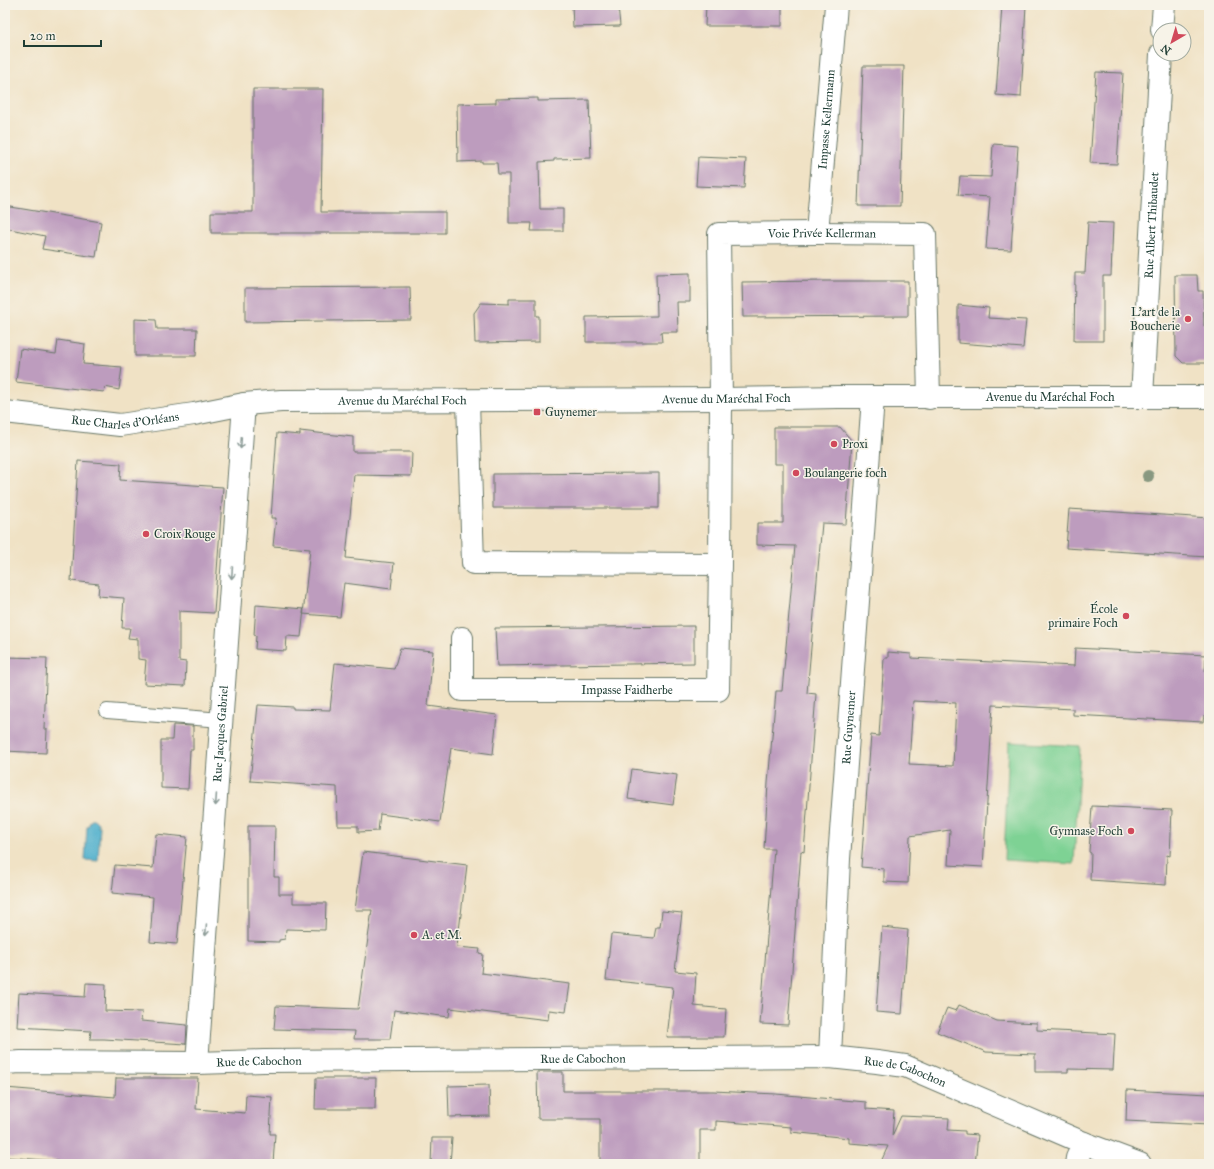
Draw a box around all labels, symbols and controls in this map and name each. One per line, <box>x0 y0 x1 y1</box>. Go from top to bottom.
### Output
scale bar <box>24 22 101 48</box>
north arrow <box>1152 22 1192 62</box>
text: 20 m <box>30 29 56 43</box>
text: N <box>1158 41 1174 57</box>
street label: Impasse Kellermann <box>815 68 838 170</box>
street label: Rue Albert Thibaudet <box>1142 171 1161 279</box>
street label: Voie Privée Kellerman <box>767 226 877 241</box>
place label: L'art de la Boucherie <box>1130 305 1181 333</box>
marker: L'art de la Boucherie <box>1183 314 1193 324</box>
street label: Avenue du Maréchal Foch <box>985 390 1115 404</box>
street label: Avenue du Maréchal Foch <box>661 391 791 406</box>
street label: Avenue du Maréchal Foch <box>337 393 467 408</box>
place label: Guynemer <box>545 405 597 419</box>
marker: Guynemer <box>532 407 542 417</box>
street label: Rue Charles d'Orléans <box>70 409 180 432</box>
one-way arrow <box>238 436 245 449</box>
place label: Proxi <box>842 437 869 451</box>
marker: Proxi <box>829 439 839 449</box>
place label: Boulangerie foch <box>804 466 887 481</box>
marker: Boulangerie foch <box>791 468 801 478</box>
place label: Croix Rouge <box>154 527 215 542</box>
marker: Croix Rouge <box>141 529 151 539</box>
one-way arrow <box>229 566 236 579</box>
place label: École primaire Foch <box>1047 600 1118 630</box>
marker: École primaire Foch <box>1121 611 1131 621</box>
street label: Impasse Faidherbe <box>581 683 673 697</box>
street label: Rue Jacques Gabriel <box>210 684 231 783</box>
street label: Rue Guynemer <box>839 690 858 765</box>
one-way arrow <box>212 793 219 806</box>
place label: Gymnase Foch <box>1050 824 1123 838</box>
marker: Gymnase Foch <box>1126 826 1136 836</box>
one-way arrow <box>203 923 210 936</box>
place label: A. et M. <box>421 928 462 942</box>
marker: A. et M. <box>409 930 419 940</box>
street label: Rue de Cabochon <box>540 1051 626 1066</box>
street label: Rue de Cabochon <box>216 1054 302 1069</box>
street label: Rue de Cabochon <box>863 1054 949 1090</box>

